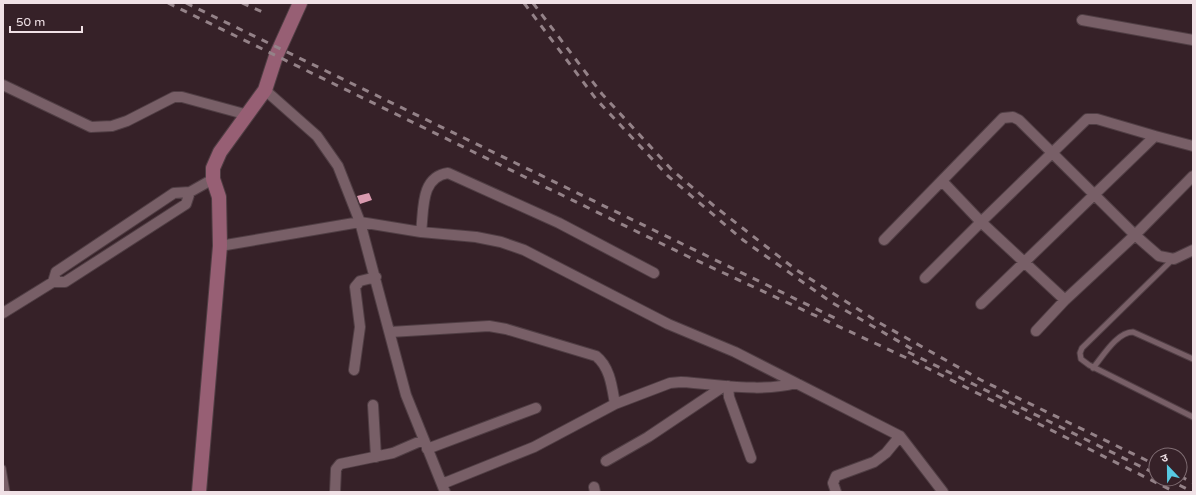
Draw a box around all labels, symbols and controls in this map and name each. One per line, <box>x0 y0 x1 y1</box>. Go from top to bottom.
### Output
scale bar <box>10 8 82 34</box>
text: 50 m <box>16 15 45 29</box>
north arrow <box>1148 447 1188 487</box>
text: उ <box>1159 451 1170 465</box>

